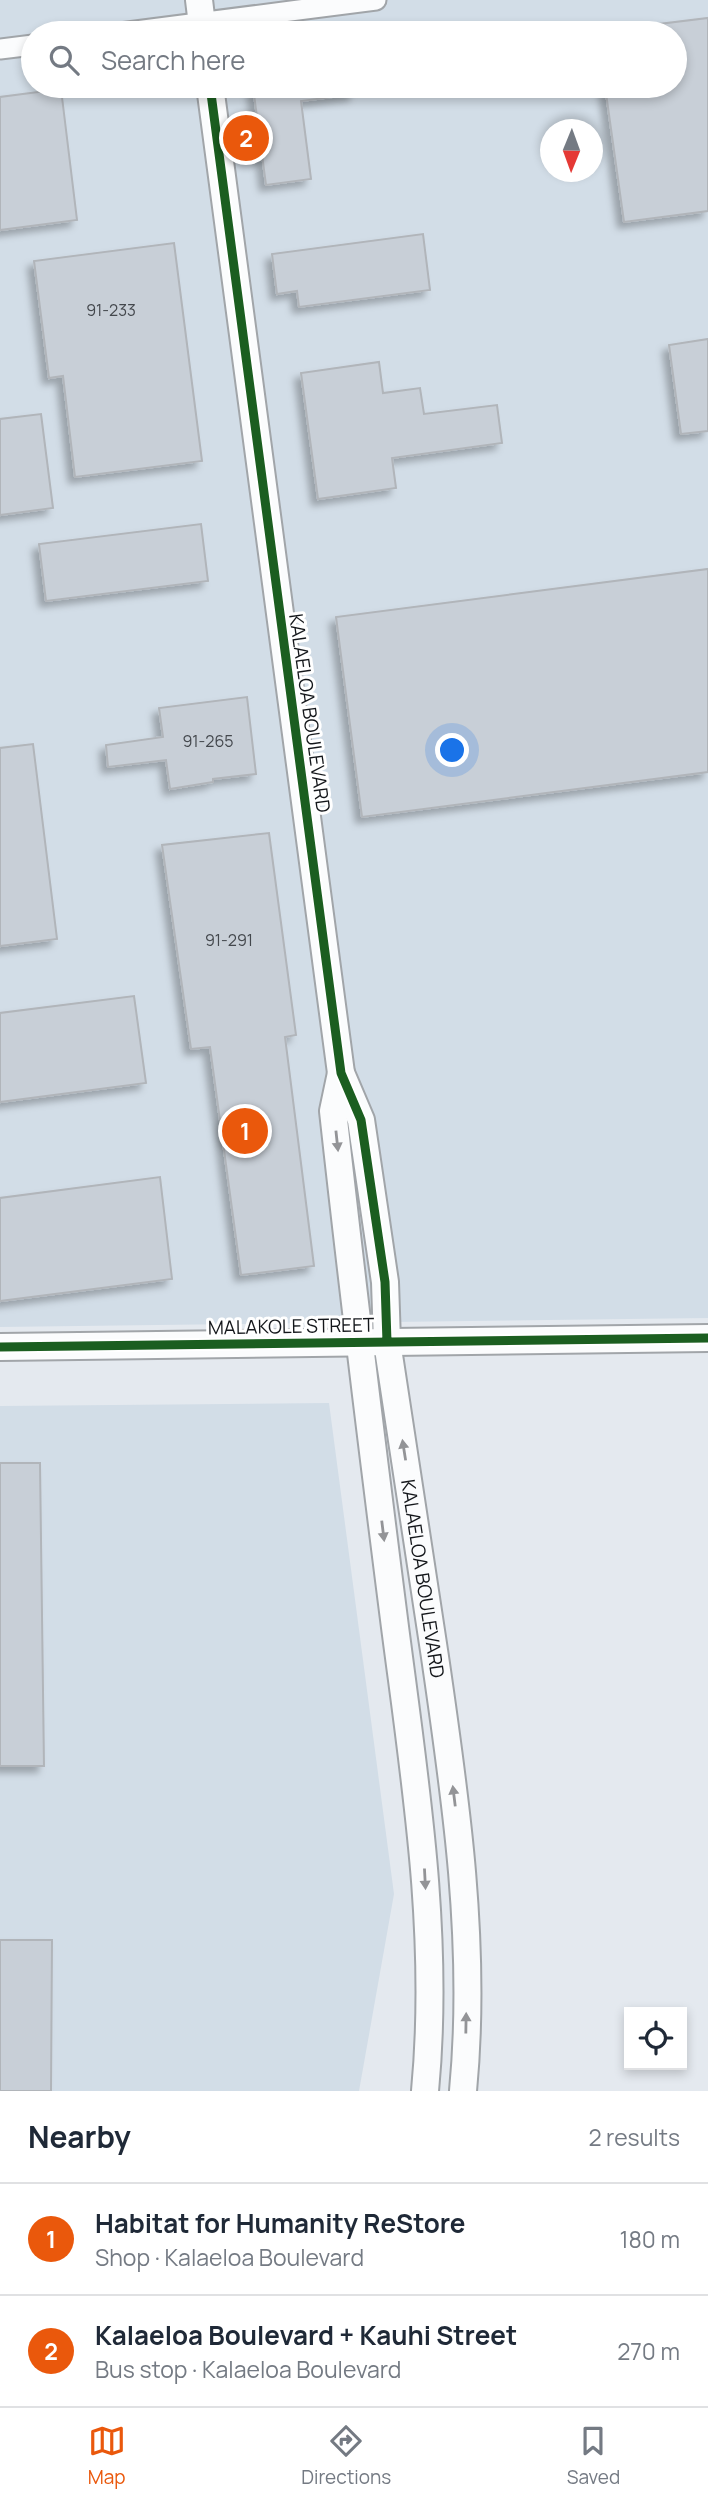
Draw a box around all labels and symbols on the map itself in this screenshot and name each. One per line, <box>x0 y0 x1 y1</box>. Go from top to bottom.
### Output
pin: 2 <box>223 112 269 164</box>
north arrow <box>540 119 603 182</box>
house number: 91-233 <box>86 299 136 321</box>
street label: KALAELOA BOULEVARD <box>283 612 337 814</box>
house number: 91-265 <box>182 730 234 752</box>
your location <box>435 733 469 767</box>
house number: 91-291 <box>205 929 253 951</box>
pin: 1 <box>222 1105 268 1157</box>
one-way arrow <box>331 1130 342 1152</box>
street label: MALAKOLE STREET <box>208 1312 375 1340</box>
one-way arrow <box>398 1439 409 1461</box>
street label: KALAELOA BOULEVARD <box>395 1478 451 1680</box>
one-way arrow <box>377 1521 388 1543</box>
one-way arrow <box>449 1785 460 1807</box>
one-way arrow <box>420 1868 431 1890</box>
one-way arrow <box>461 2012 472 2034</box>

